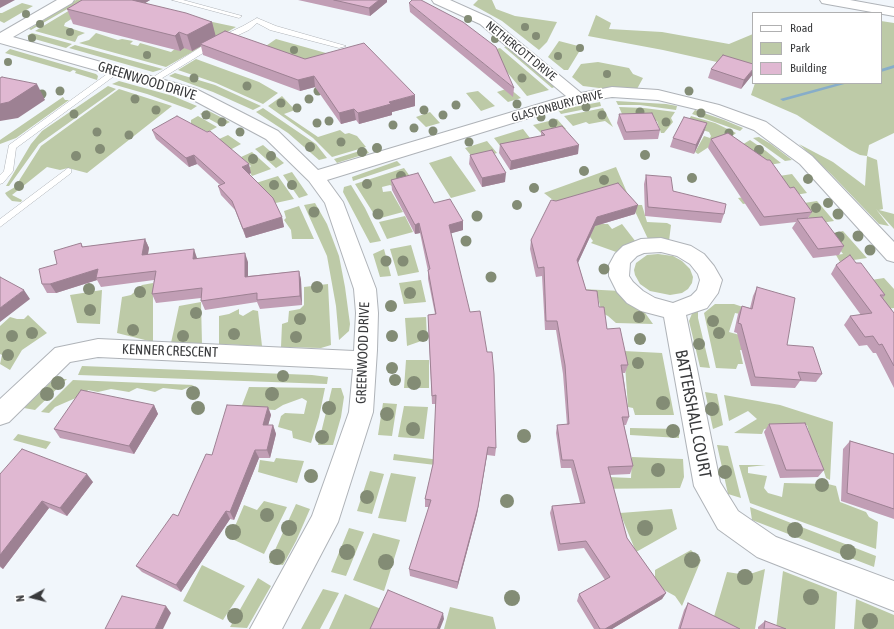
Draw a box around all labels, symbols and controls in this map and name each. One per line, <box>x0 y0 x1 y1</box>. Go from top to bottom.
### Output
legend <box>752 12 882 84</box>
street label: NETHERCOTT DRIVE <box>483 18 559 84</box>
text: Road <box>790 21 813 35</box>
text: Park <box>790 41 810 55</box>
street label: GREENWOOD DRIVE <box>96 58 198 104</box>
text: Building <box>790 61 827 75</box>
street label: GLASTONBURY DRIVE <box>510 87 604 125</box>
street label: GREENWOOD DRIVE <box>353 302 373 404</box>
street label: KENNER CRESCENT <box>122 341 218 361</box>
street label: BATTERSHALL COURT <box>671 348 715 480</box>
north arrow <box>12 577 52 617</box>
text: N <box>14 595 26 602</box>

